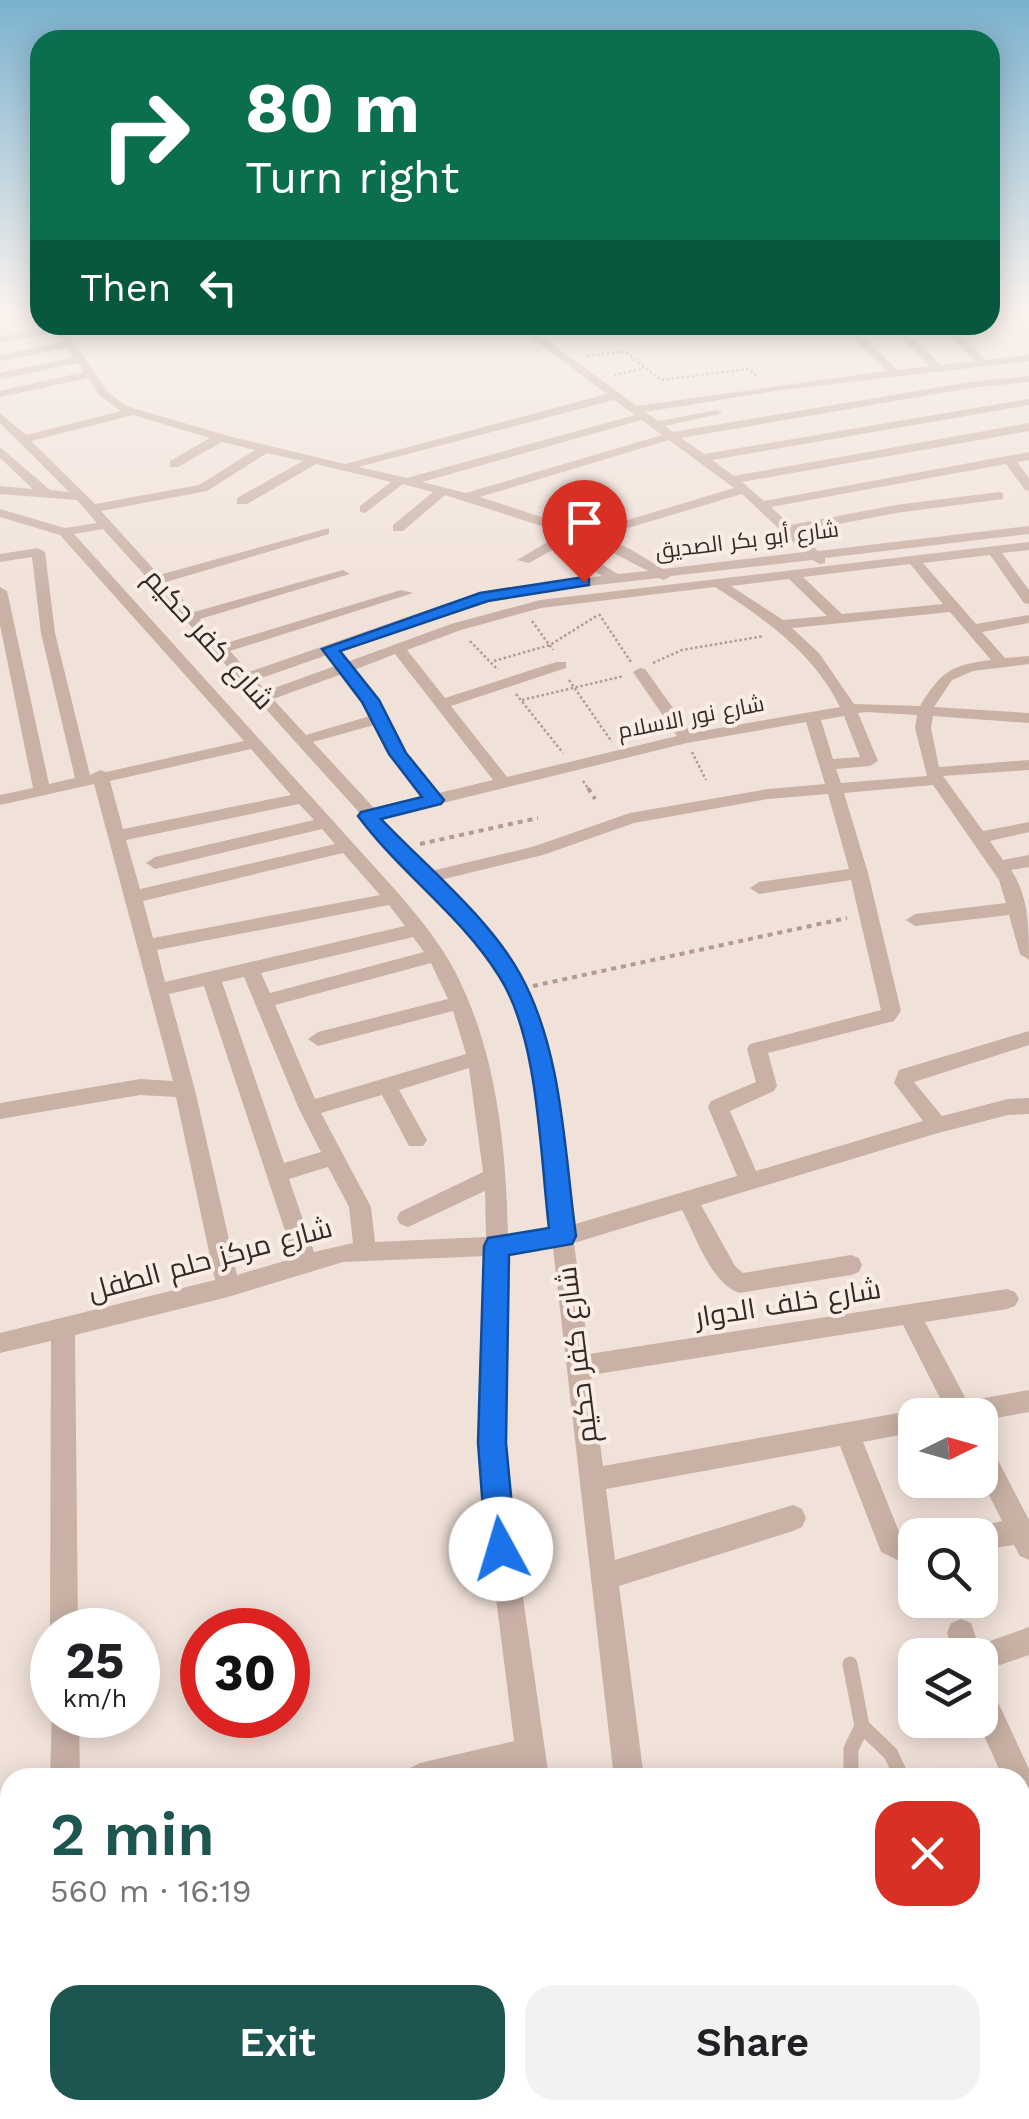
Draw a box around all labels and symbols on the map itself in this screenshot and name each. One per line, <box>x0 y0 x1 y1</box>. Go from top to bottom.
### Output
pin <box>542 480 627 583</box>
street label: شارع أبو بكر الصديق <box>654 515 840 566</box>
street label: شارع كفر حكيم <box>135 562 281 718</box>
street label: شارع نور الاسلام <box>616 691 767 746</box>
street label: شارع مركز حلم الطفل <box>84 1211 336 1310</box>
street label: شارع كفر حكيم <box>550 1264 607 1445</box>
street label: شارع خلف الدوار <box>691 1272 883 1336</box>
north arrow <box>898 1398 998 1498</box>
position arrow <box>449 1497 553 1601</box>
speed limit sign: 30 <box>180 1608 310 1738</box>

